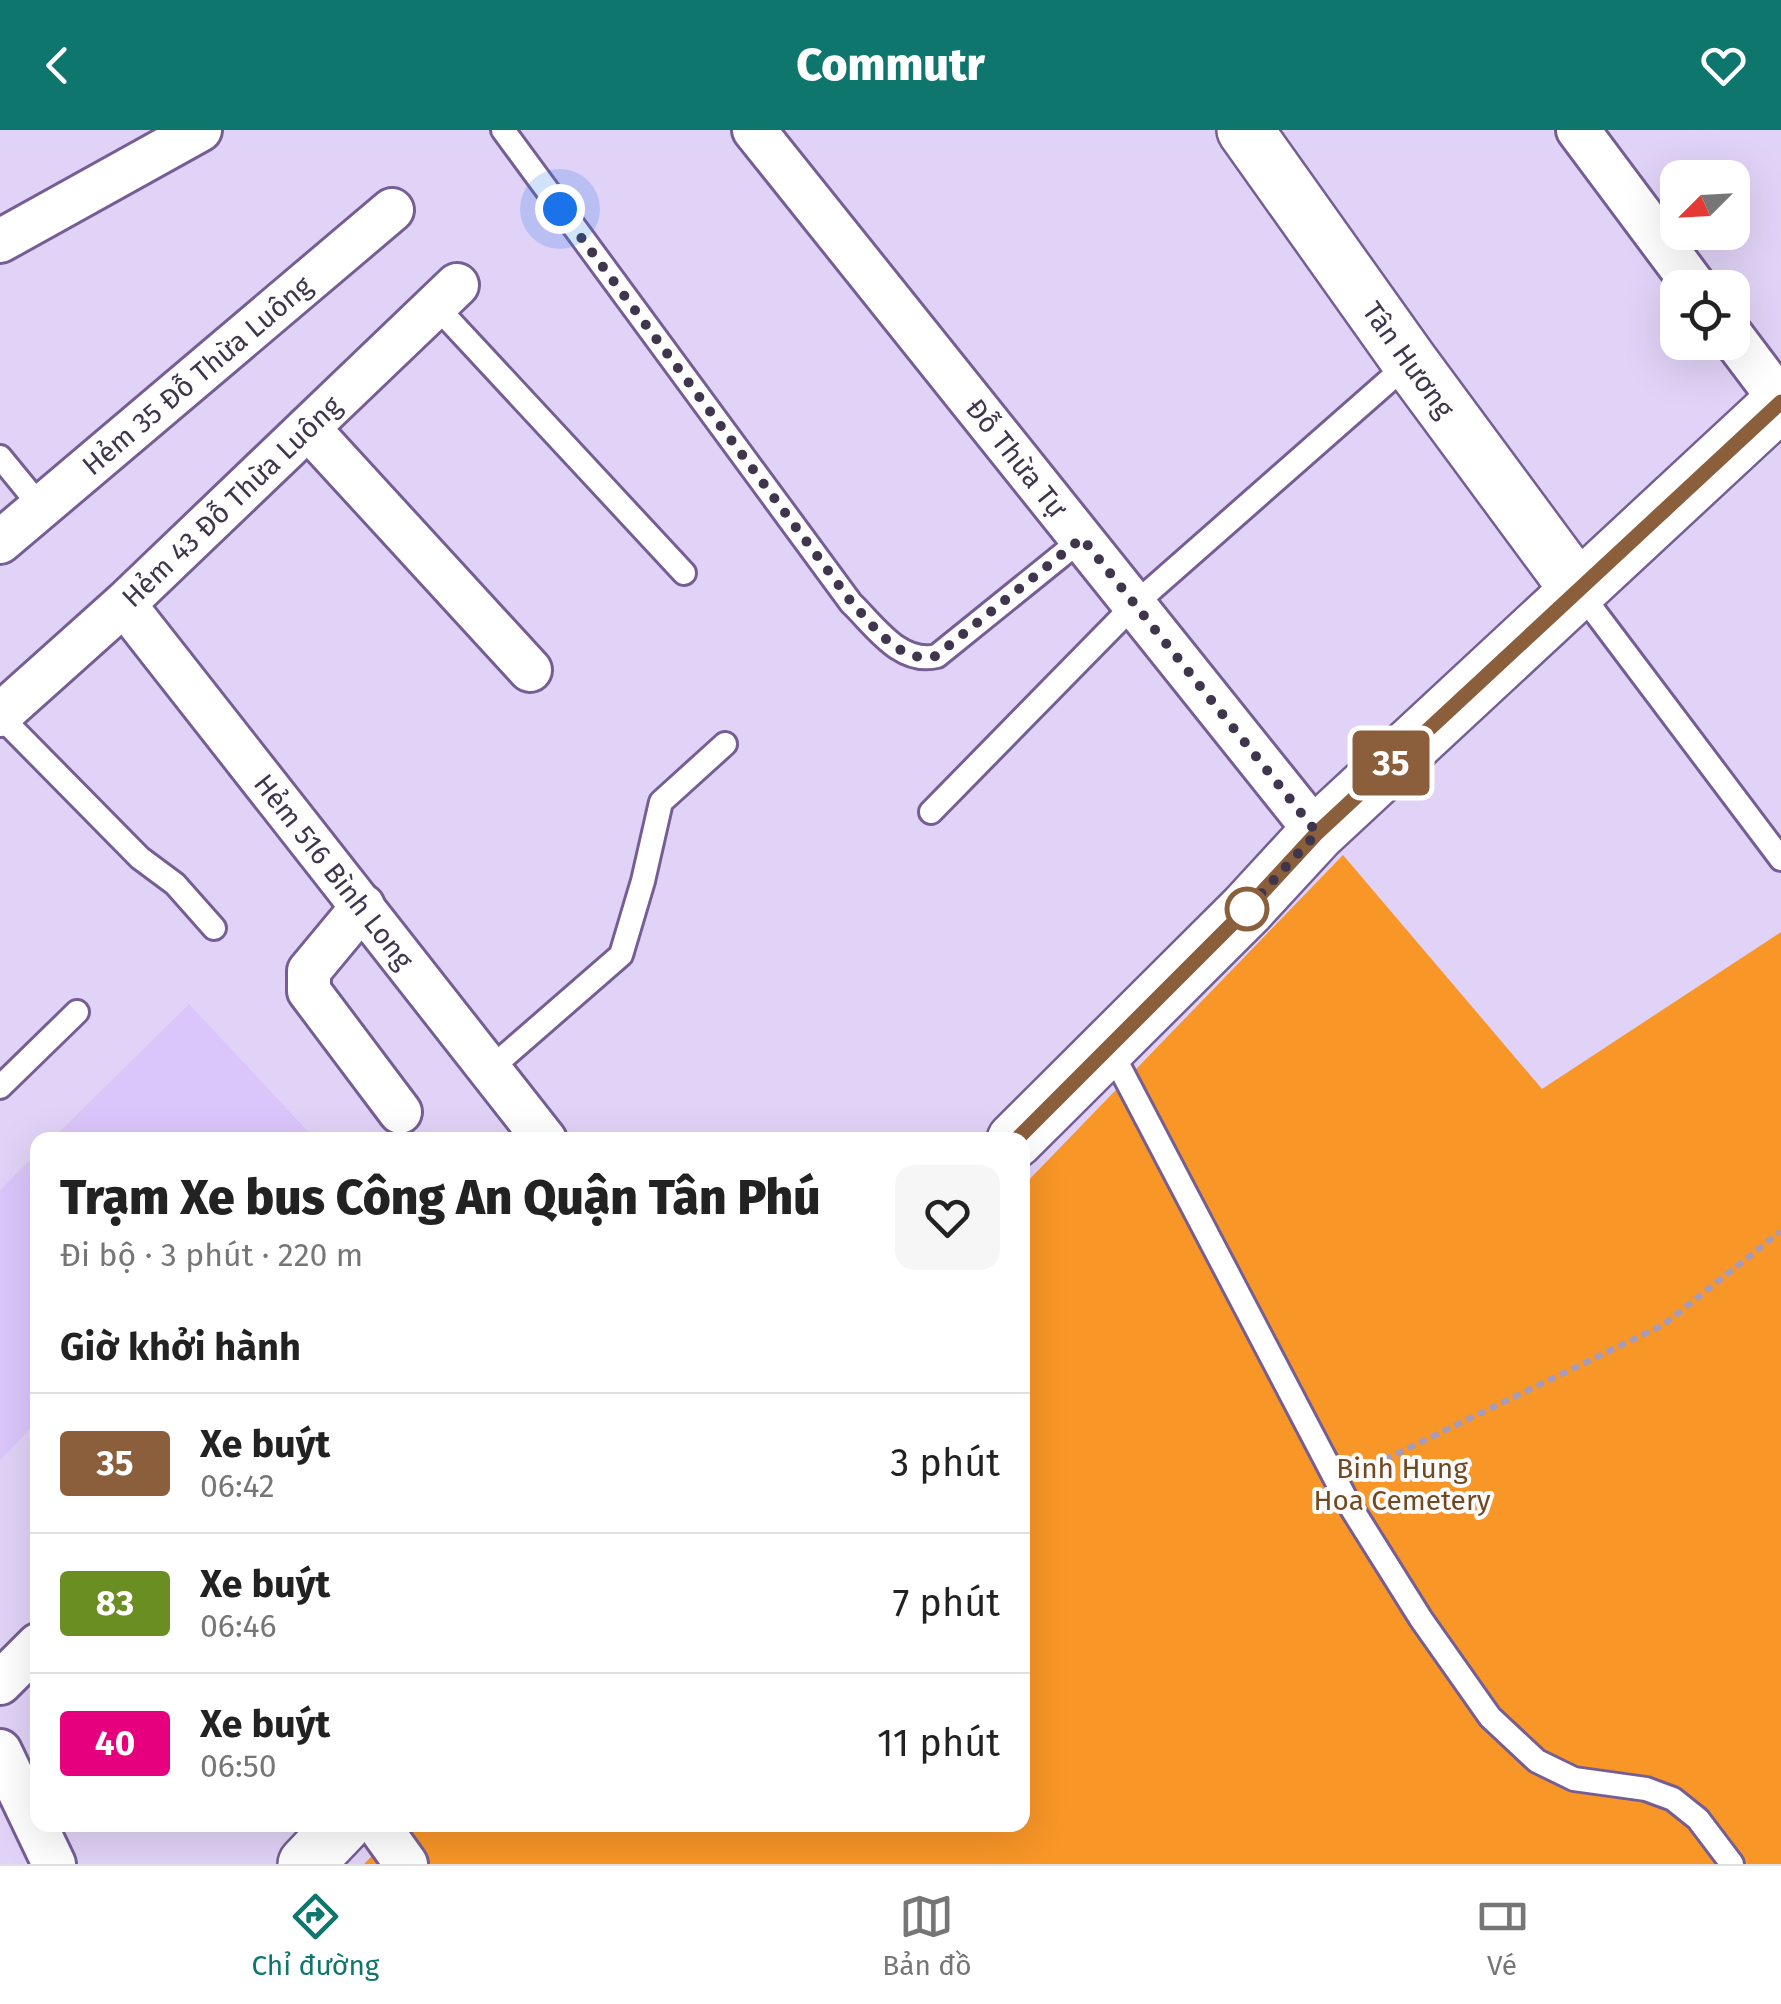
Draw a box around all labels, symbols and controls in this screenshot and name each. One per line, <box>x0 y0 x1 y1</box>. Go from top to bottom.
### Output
icon: back <box>30 38 85 93</box>
text: Commutr <box>796 38 985 92</box>
icon: heart <box>1696 38 1751 93</box>
north arrow <box>1660 160 1750 250</box>
map controls <box>1660 160 1750 360</box>
your location <box>535 184 585 234</box>
street label: Hẻm 35 Đỗ Thừa Luông <box>76 269 319 482</box>
button: locate <box>1660 270 1750 360</box>
street label: Tân Hương <box>1355 295 1462 425</box>
street label: Hẻm 43 Đỗ Thừa Luông <box>115 389 348 614</box>
street label: Đỗ Thừa Tự <box>959 392 1074 525</box>
line badge: 35 <box>1346 730 1436 796</box>
text: 35 <box>1373 742 1409 784</box>
street label: Hẻm 516 Bình Long <box>247 768 421 976</box>
unlabelled marker <box>1226 888 1268 930</box>
button: heart <box>895 1165 1000 1270</box>
text: Trạm Xe bus Công An Quận Tân Phú <box>60 1169 821 1227</box>
text: Đi bộ · 3 phút · 220 m <box>60 1236 363 1274</box>
text: Giờ khởi hành <box>60 1324 301 1370</box>
text: Xe buýt <box>200 1421 330 1467</box>
text: 3 phút <box>890 1440 1000 1486</box>
text: 35 <box>97 1442 133 1484</box>
park label: Binh Hung Hoa Cemetery <box>1314 1452 1491 1517</box>
text: 06:42 <box>200 1467 275 1505</box>
text: Xe buýt <box>200 1561 330 1607</box>
text: 7 phút <box>892 1580 1000 1626</box>
text: 83 <box>96 1582 134 1624</box>
text: 06:46 <box>200 1607 277 1645</box>
text: Xe buýt <box>200 1701 330 1747</box>
text: 11 phút <box>877 1720 1000 1766</box>
text: 40 <box>95 1722 135 1764</box>
text: 06:50 <box>200 1747 277 1785</box>
tab: Chỉ đường <box>251 1889 379 1982</box>
tab: Bản đồ <box>882 1889 972 1982</box>
tab: Vé <box>1475 1889 1530 1982</box>

